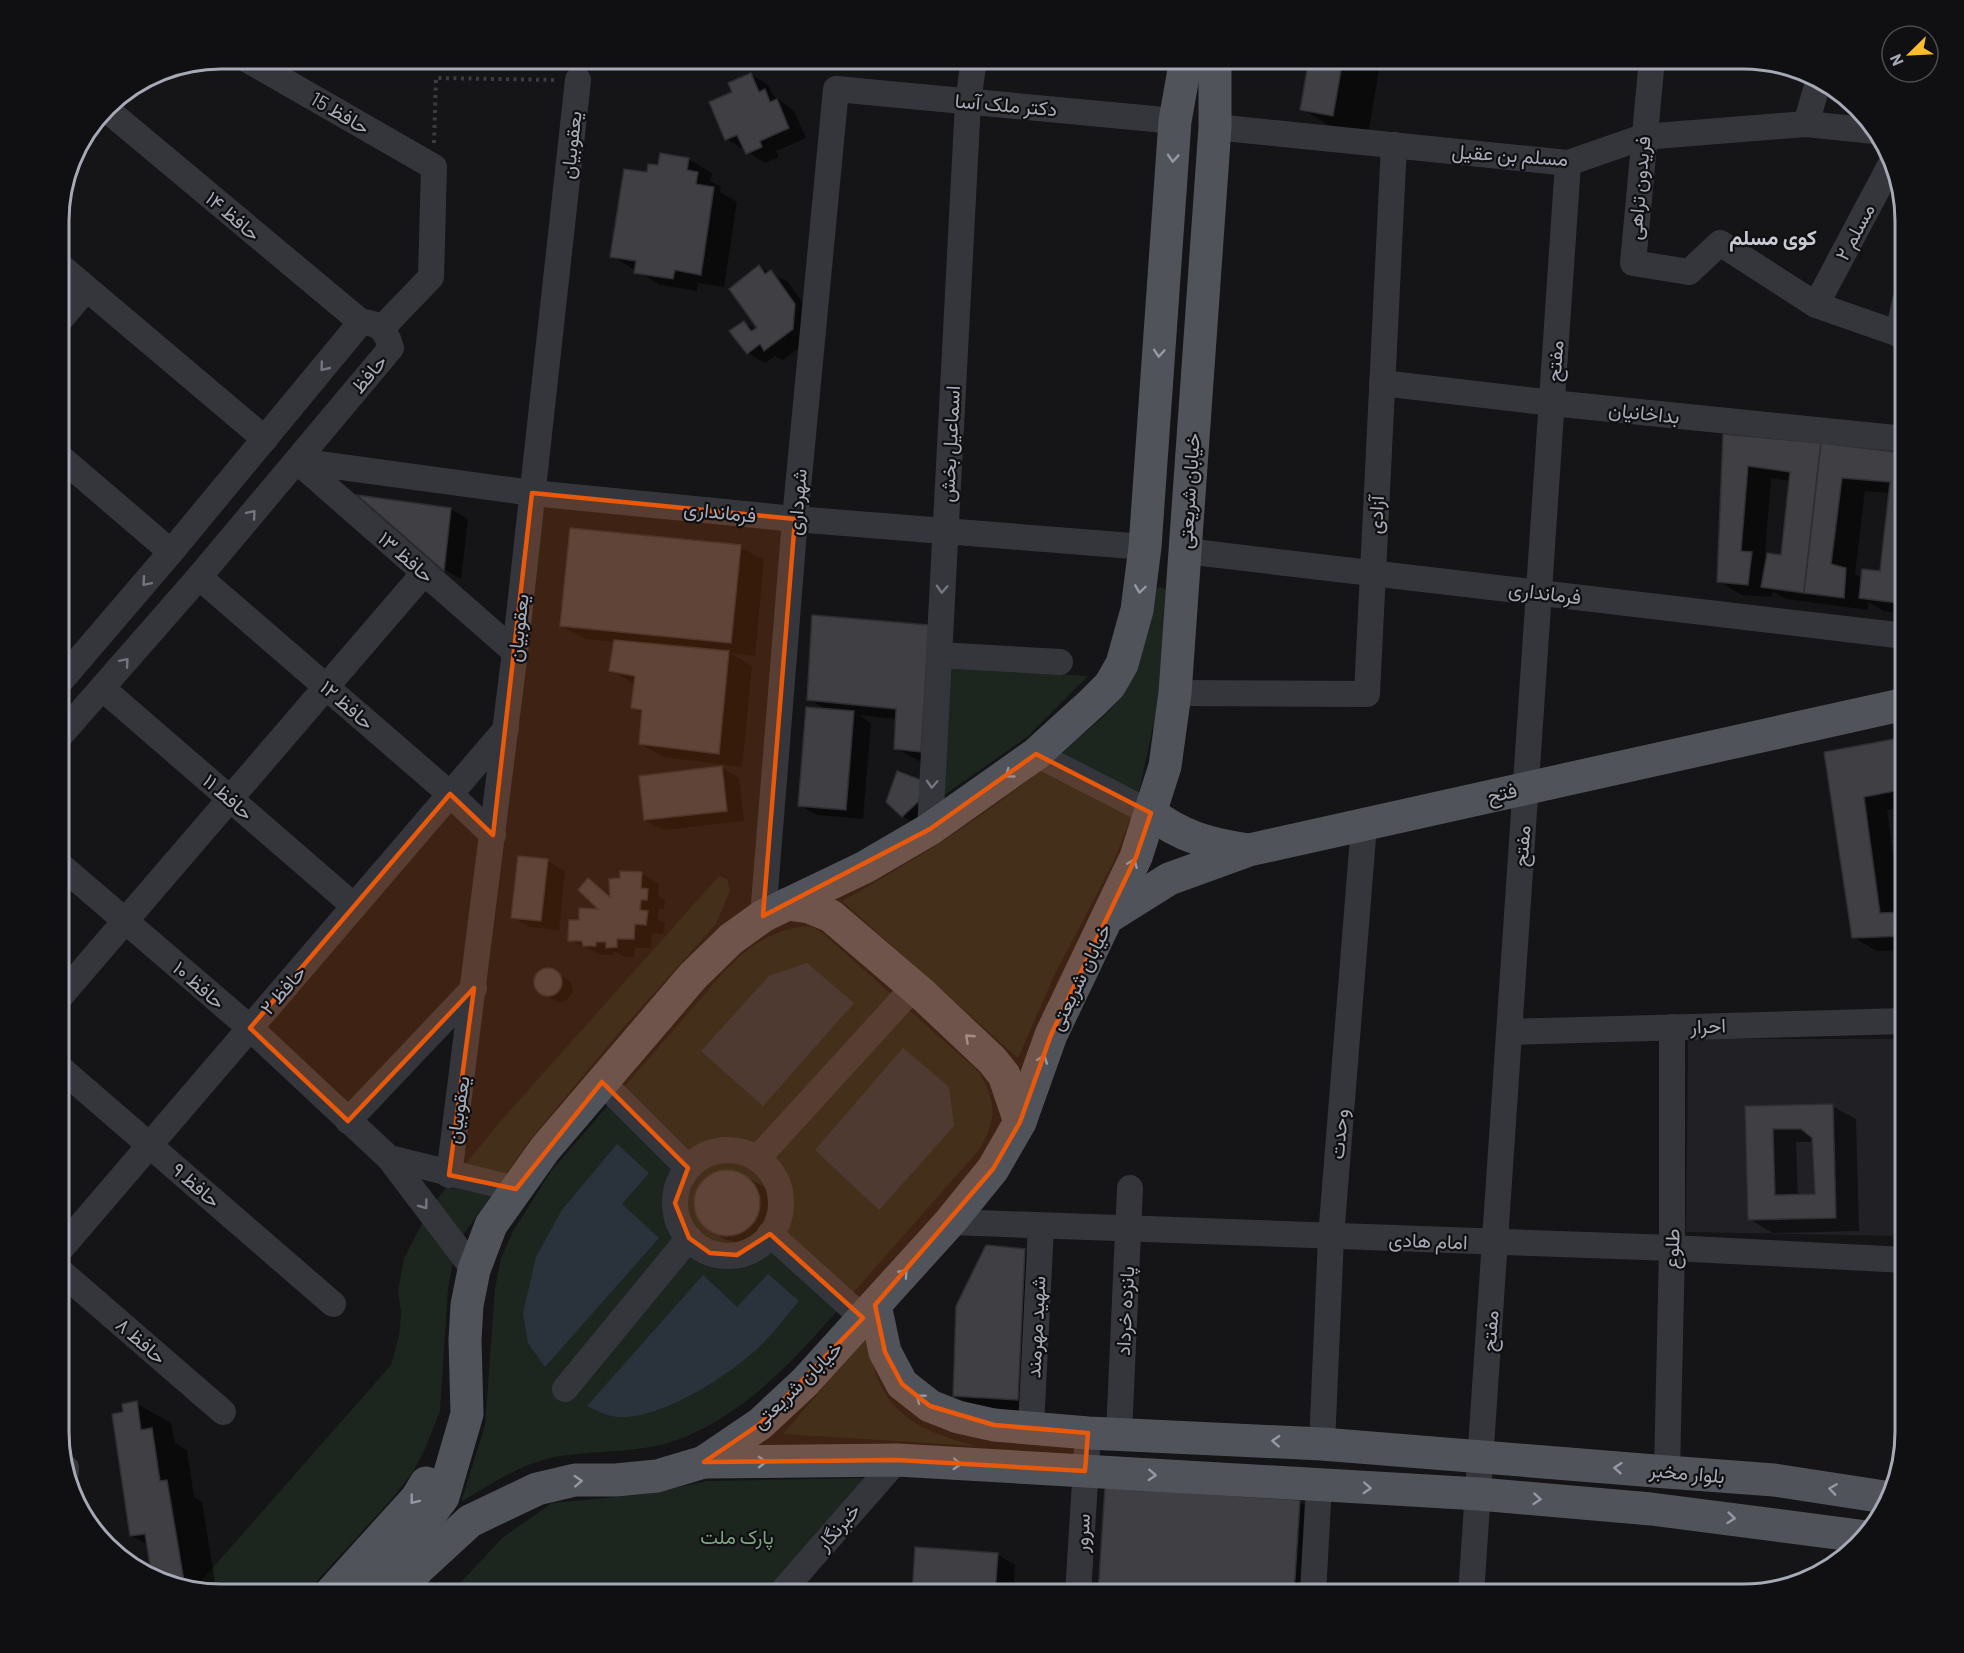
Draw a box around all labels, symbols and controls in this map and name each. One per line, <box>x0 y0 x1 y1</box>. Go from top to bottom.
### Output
north arrow <box>1880 24 1940 84</box>
text: N <box>1885 52 1907 69</box>
street label: حافظ 15 <box>307 86 374 139</box>
street label: دکتر ملک آسا <box>954 88 1058 122</box>
street label: یعقوبیان <box>554 110 588 180</box>
street label: فریدون تراهی <box>1622 135 1656 241</box>
street label: مسلم بن عقیل <box>1451 138 1569 172</box>
one-way arrow <box>1167 153 1180 163</box>
street label: حافظ ۱۴ <box>201 185 266 245</box>
street label: مسلم ۲ <box>1829 199 1881 265</box>
district label: کوی مسلم <box>1729 224 1817 252</box>
street label: مفتح <box>1541 339 1570 383</box>
one-way arrow <box>1153 348 1166 357</box>
street label: حافظ <box>345 349 391 398</box>
one-way arrow <box>320 360 331 371</box>
street label: اسماعیل بخش <box>934 385 965 503</box>
street label: بداخانیان <box>1607 396 1681 429</box>
street label: خیابان شریعتی <box>1172 432 1206 550</box>
street label: شهرداری <box>781 467 813 537</box>
street label: آزادی <box>1362 494 1390 535</box>
street label: فرمانداری <box>682 495 758 529</box>
one-way arrow <box>245 510 256 521</box>
street label: حافظ ۱۳ <box>374 526 439 587</box>
one-way arrow <box>142 575 153 586</box>
street label: فرمانداری <box>1507 576 1583 610</box>
one-way arrow <box>1134 584 1146 593</box>
one-way arrow <box>936 585 949 594</box>
street label: یعقوبیان <box>501 593 535 663</box>
one-way arrow <box>118 658 129 668</box>
street label: حافظ ۱۲ <box>316 674 379 734</box>
one-way arrow <box>1004 767 1015 778</box>
street label: حافظ ۱۱ <box>199 768 259 825</box>
street label: فتح <box>1484 777 1520 810</box>
one-way arrow <box>926 780 939 789</box>
street label: مفتح <box>1508 824 1537 868</box>
one-way arrow <box>1126 858 1138 869</box>
street label: خیابان شریعتی <box>1043 919 1117 1035</box>
street label: حافظ ۱۰ <box>169 955 231 1013</box>
street label: حافظ ۲ <box>254 960 310 1019</box>
street label: احرار <box>1689 1012 1726 1040</box>
one-way arrow <box>966 1034 976 1045</box>
one-way arrow <box>1035 1054 1048 1065</box>
street label: یعقوبیان <box>440 1074 476 1146</box>
street label: وحدت <box>1324 1108 1354 1160</box>
street label: حافظ ۹ <box>167 1157 226 1212</box>
one-way arrow <box>417 1198 428 1209</box>
street label: امام هادی <box>1388 1227 1468 1255</box>
street label: طلوع <box>1659 1228 1686 1270</box>
street label: پانزده خرداد <box>1110 1266 1141 1356</box>
one-way arrow <box>897 1269 908 1280</box>
street label: شهید مهرمند <box>1020 1275 1052 1379</box>
street label: مفتح <box>1476 1309 1505 1353</box>
street label: حافظ ۸ <box>112 1312 172 1369</box>
street label: خیابان شریعتی <box>746 1335 848 1435</box>
one-way arrow <box>916 1394 927 1405</box>
one-way arrow <box>1272 1435 1281 1448</box>
one-way arrow <box>758 1456 767 1468</box>
one-way arrow <box>953 1457 962 1470</box>
street label: بلوار مخبر <box>1647 1457 1726 1489</box>
one-way arrow <box>1614 1461 1623 1474</box>
one-way arrow <box>1147 1468 1156 1481</box>
one-way arrow <box>574 1474 583 1487</box>
one-way arrow <box>1363 1481 1372 1494</box>
one-way arrow <box>1829 1484 1838 1496</box>
one-way arrow <box>1533 1492 1542 1505</box>
one-way arrow <box>411 1493 422 1504</box>
street label: خبرنگار <box>810 1498 866 1557</box>
one-way arrow <box>1727 1511 1736 1524</box>
street label: سرور <box>1068 1513 1096 1554</box>
park label: پارک ملت <box>700 1524 774 1551</box>

